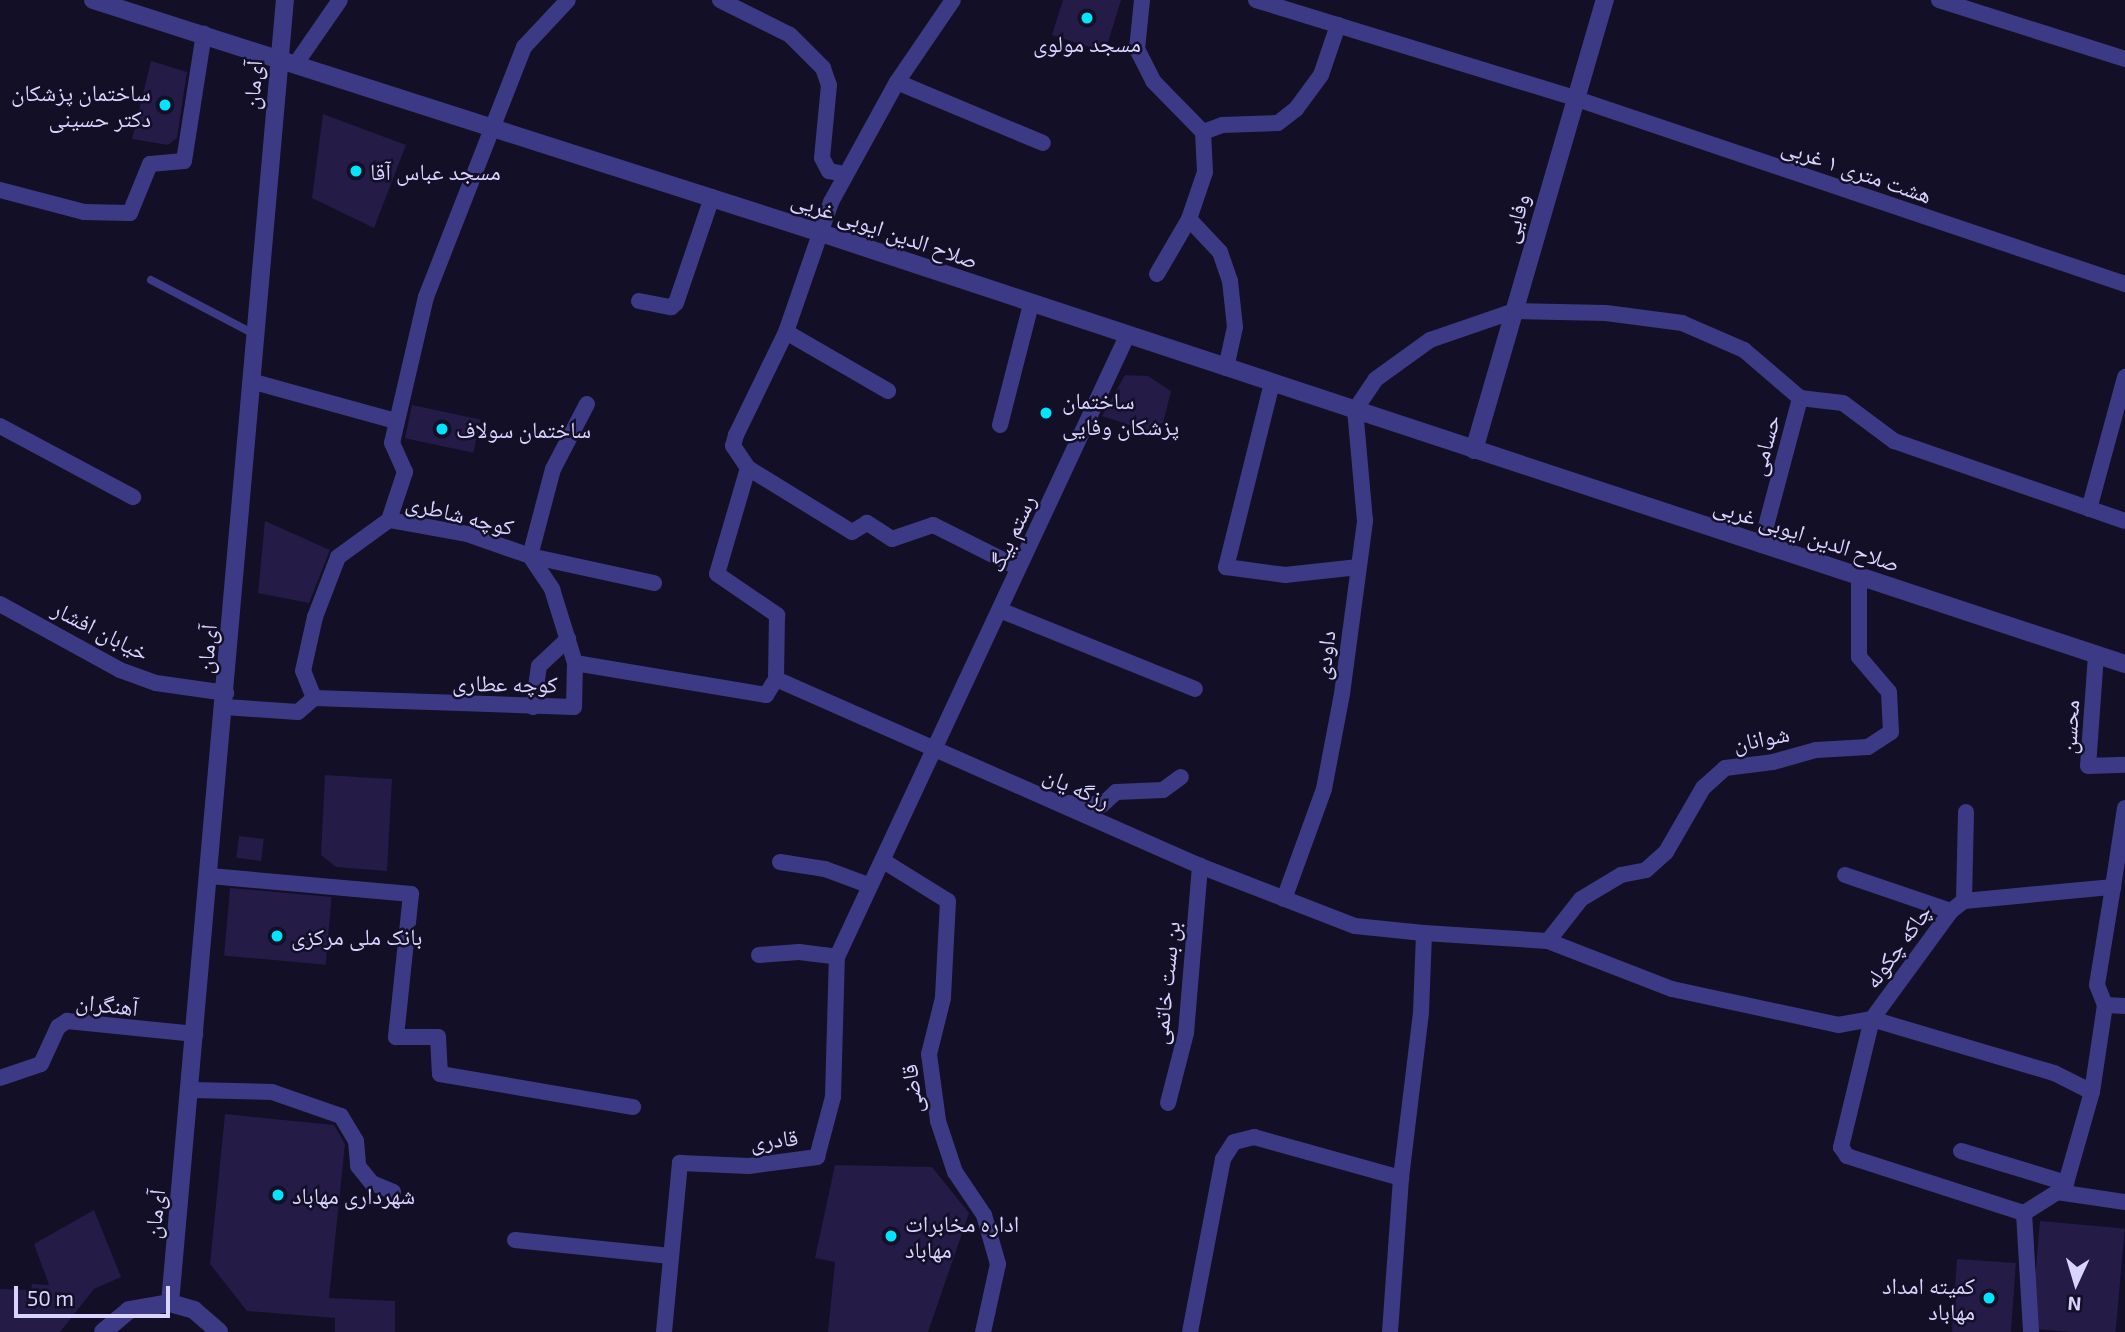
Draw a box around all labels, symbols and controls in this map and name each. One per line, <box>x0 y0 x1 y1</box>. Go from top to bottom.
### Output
marker: مسجد مولوی <box>1079 10 1095 26</box>
place label: مسجد مولوی <box>1033 29 1141 57</box>
street label: آی‌مان <box>237 59 267 111</box>
place label: ساختمان پزشکان دکتر حسینی <box>11 78 151 132</box>
marker: ساختمان پزشکان دکتر حسینی <box>157 97 173 113</box>
street label: هشت متری ۱ غربی <box>1778 131 1936 209</box>
place label: مسجد عباس آقا <box>370 157 501 185</box>
marker: مسجد عباس آقا <box>348 163 364 179</box>
street label: صلاح الدین ایوبی غریی <box>788 184 982 274</box>
street label: وفایی <box>1495 190 1535 246</box>
place label: ساختمان پزشکان وفایی <box>1062 386 1179 440</box>
marker: ساختمان پزشکان وفایی <box>1036 403 1056 423</box>
street label: حسامی <box>1743 411 1785 479</box>
place label: ساختمان سولاف <box>456 415 591 443</box>
marker: ساختمان سولاف <box>434 421 450 437</box>
street label: کوچه شاطری <box>403 487 517 541</box>
street label: رستم بیگ <box>981 490 1041 576</box>
street label: صلاح الدین ایوبی غربی <box>1710 491 1904 577</box>
street label: خیابان افشار <box>48 594 154 666</box>
street label: آی‌مان <box>190 623 222 675</box>
street label: داودی <box>1307 629 1341 681</box>
street label: کوچه عطاری <box>452 668 558 698</box>
street label: محسن <box>2054 699 2084 755</box>
street label: شوانان <box>1730 719 1792 757</box>
street label: رزگه یان <box>1039 760 1115 814</box>
street label: چاکه چکوله <box>1857 899 1937 993</box>
street label: بن بست خاتمی <box>1145 920 1185 1046</box>
place label: بانک ملی مرکزی <box>291 922 422 950</box>
marker: بانک ملی مرکزی <box>269 928 285 944</box>
street label: آهنگران <box>74 987 140 1021</box>
street label: قاضی <box>894 1063 928 1115</box>
street label: قادری <box>749 1123 799 1155</box>
place label: شهرداری مهاباد <box>292 1181 415 1209</box>
marker: شهرداری مهاباد <box>270 1187 286 1203</box>
street label: آی‌مان <box>138 1188 170 1240</box>
place label: اداره مخابرات مهاباد <box>905 1209 1019 1263</box>
marker: اداره مخابرات مهاباد <box>883 1228 899 1244</box>
north arrow <box>2041 1248 2111 1318</box>
place label: کمیته امداد مهاباد <box>1882 1271 1975 1325</box>
scale bar <box>18 1272 173 1316</box>
text: 50 m <box>27 1285 74 1310</box>
marker: کمیته امداد مهاباد <box>1981 1290 1997 1306</box>
text: N <box>2067 1292 2082 1316</box>

